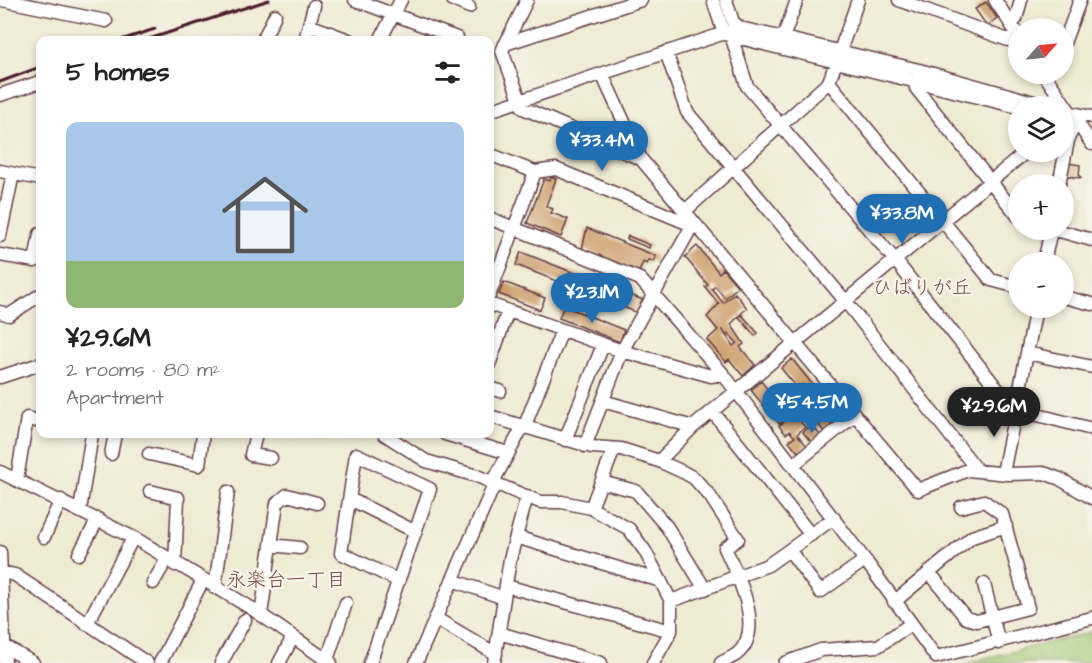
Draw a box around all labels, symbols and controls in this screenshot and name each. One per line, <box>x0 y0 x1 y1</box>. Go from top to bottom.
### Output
north arrow <box>1008 18 1074 84</box>
map controls <box>1008 18 1074 318</box>
text: 5 homes <box>66 54 170 90</box>
icon: filters <box>431 56 464 89</box>
button: layers <box>1008 96 1074 162</box>
pin: ¥33.4M <box>553 121 651 172</box>
text: ¥33.4M <box>570 126 634 154</box>
icon: home <box>211 161 319 269</box>
button: + <box>1008 174 1074 240</box>
pin: ¥33.8M <box>853 194 951 245</box>
text: ¥33.8M <box>870 199 934 227</box>
button: − <box>1008 252 1074 318</box>
pin: ¥23.1M <box>543 273 641 324</box>
district label: ひばりが丘 <box>872 274 972 302</box>
text: ¥23.1M <box>565 278 619 306</box>
text: ¥29.6M <box>66 320 151 356</box>
text: 2 rooms · 80 m² <box>66 356 220 384</box>
pin: ¥54.5M <box>763 383 861 434</box>
text: Apartment <box>66 384 164 412</box>
pin: ¥29.6M <box>945 387 1043 438</box>
text: ¥54.5M <box>776 388 848 416</box>
text: ¥29.6M <box>961 392 1027 420</box>
district label: 永楽台一丁目 <box>226 566 346 594</box>

